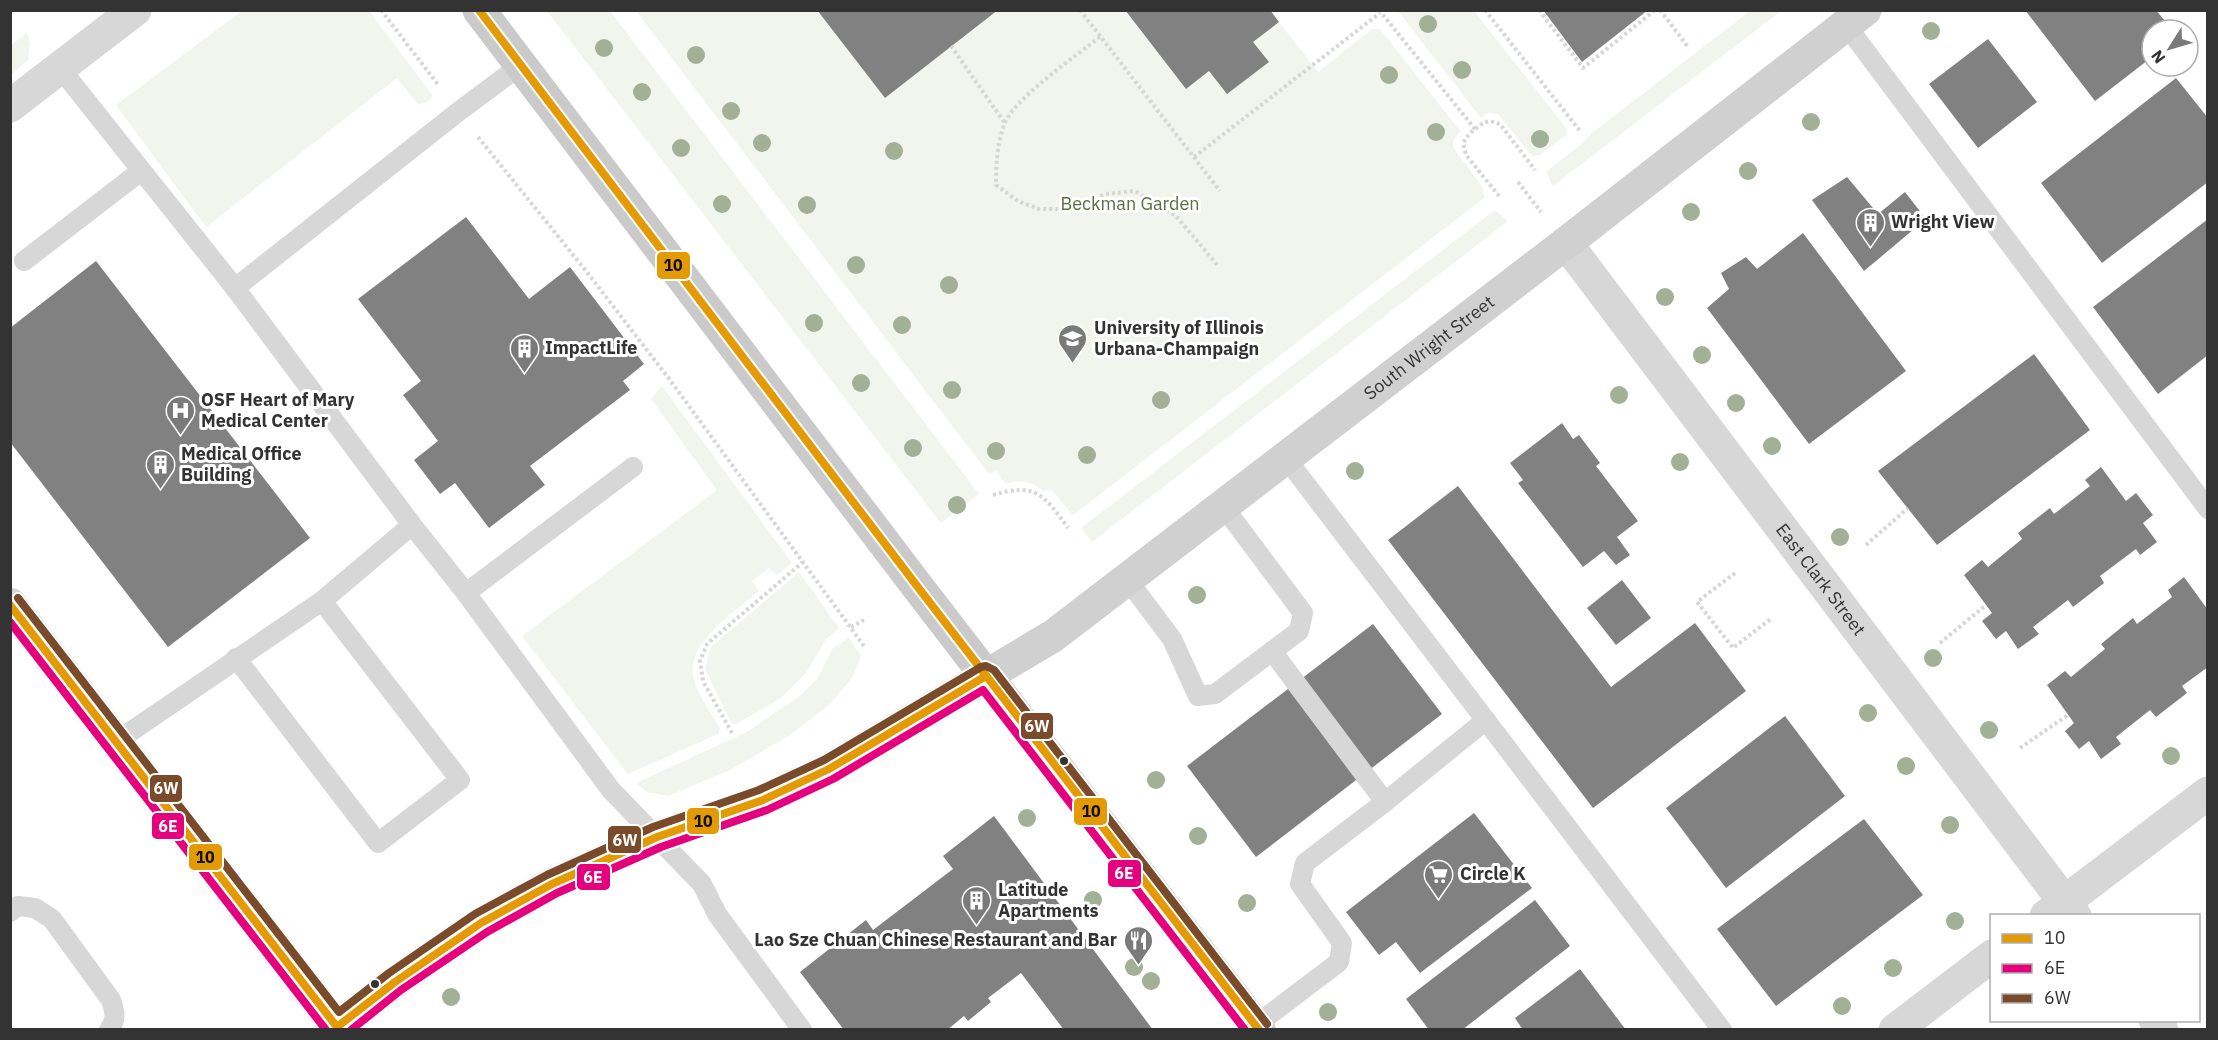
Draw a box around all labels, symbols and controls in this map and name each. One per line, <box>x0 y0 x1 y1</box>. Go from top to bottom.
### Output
north arrow <box>2140 18 2200 78</box>
text: N <box>2147 46 2169 68</box>
park label: Beckman Garden <box>1060 192 1200 215</box>
building icon: Wright View <box>1854 206 1886 248</box>
place label: Wright View <box>1891 210 1995 233</box>
line badge: 10 <box>656 251 691 280</box>
text: 10 <box>663 255 683 275</box>
street label: South Wright Street <box>1359 290 1499 405</box>
place label: University of Illinois Urbana-Champaign <box>1094 316 1264 360</box>
school or university icon: University of Illinois Urbana-Champaign <box>1057 322 1089 364</box>
building icon: ImpactLife <box>508 332 540 374</box>
place label: ImpactLife <box>545 336 637 359</box>
place label: OSF Heart of Mary Medical Center <box>201 388 355 432</box>
hospital icon: OSF Heart of Mary Medical Center <box>164 394 196 436</box>
place label: Medical Office Building <box>181 442 302 486</box>
building icon: Medical Office Building <box>144 448 176 490</box>
street label: East Clark Street <box>1771 519 1871 640</box>
line badge: 6W <box>1020 712 1054 740</box>
text: 6W <box>1024 716 1050 736</box>
unlabelled marker <box>1058 755 1070 767</box>
line badge: 6W <box>149 774 183 803</box>
text: 6W <box>153 778 179 798</box>
line badge: 10 <box>1073 797 1108 826</box>
text: 10 <box>1081 801 1101 821</box>
line badge: 10 <box>686 807 720 835</box>
text: 10 <box>693 811 713 831</box>
line badge: 6E <box>151 812 185 840</box>
text: 6E <box>158 816 178 836</box>
line badge: 6W <box>607 825 642 854</box>
text: 6W <box>612 830 638 850</box>
line badge: 10 <box>188 843 223 871</box>
text: 10 <box>195 847 215 867</box>
supermarket icon: Circle K <box>1423 858 1455 900</box>
line badge: 6E <box>1107 859 1142 888</box>
place label: Circle K <box>1460 862 1526 885</box>
line badge: 6E <box>576 863 611 891</box>
text: 6E <box>1114 863 1134 883</box>
text: 6E <box>583 867 603 887</box>
place label: Latitude Apartments <box>998 878 1099 922</box>
building icon: Latitude Apartments <box>961 884 993 926</box>
legend <box>1990 914 2200 1022</box>
restaurant icon: Lao Sze Chuan Chinese Restaurant and Bar <box>1122 924 1154 966</box>
text: 10 <box>2044 926 2066 949</box>
place label: Lao Sze Chuan Chinese Restaurant and Bar <box>754 928 1117 951</box>
text: 6E <box>2044 956 2065 979</box>
unlabelled marker <box>369 978 381 990</box>
text: 6W <box>2044 986 2071 1009</box>

